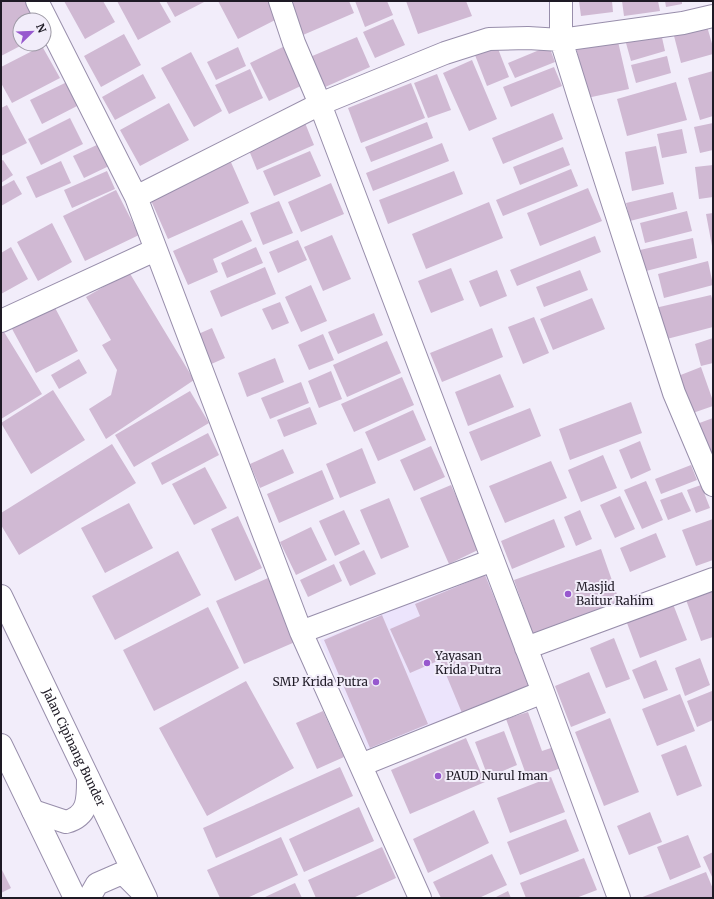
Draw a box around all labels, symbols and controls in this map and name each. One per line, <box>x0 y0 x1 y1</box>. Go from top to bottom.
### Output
north arrow <box>12 12 52 52</box>
text: N <box>33 21 49 35</box>
place label: Masjid Baitur Rahim <box>576 579 654 608</box>
marker: Masjid Baitur Rahim <box>563 589 573 599</box>
place label: Yayasan Krida Putra <box>434 648 502 677</box>
marker: Yayasan Krida Putra <box>422 658 432 668</box>
place label: SMP Krida Putra <box>272 674 369 689</box>
marker: SMP Krida Putra <box>371 677 381 687</box>
street label: Jalan Cipinang Bunder <box>39 685 109 809</box>
place label: PAUD Nurul Iman <box>446 768 548 783</box>
marker: PAUD Nurul Iman <box>433 771 443 781</box>

